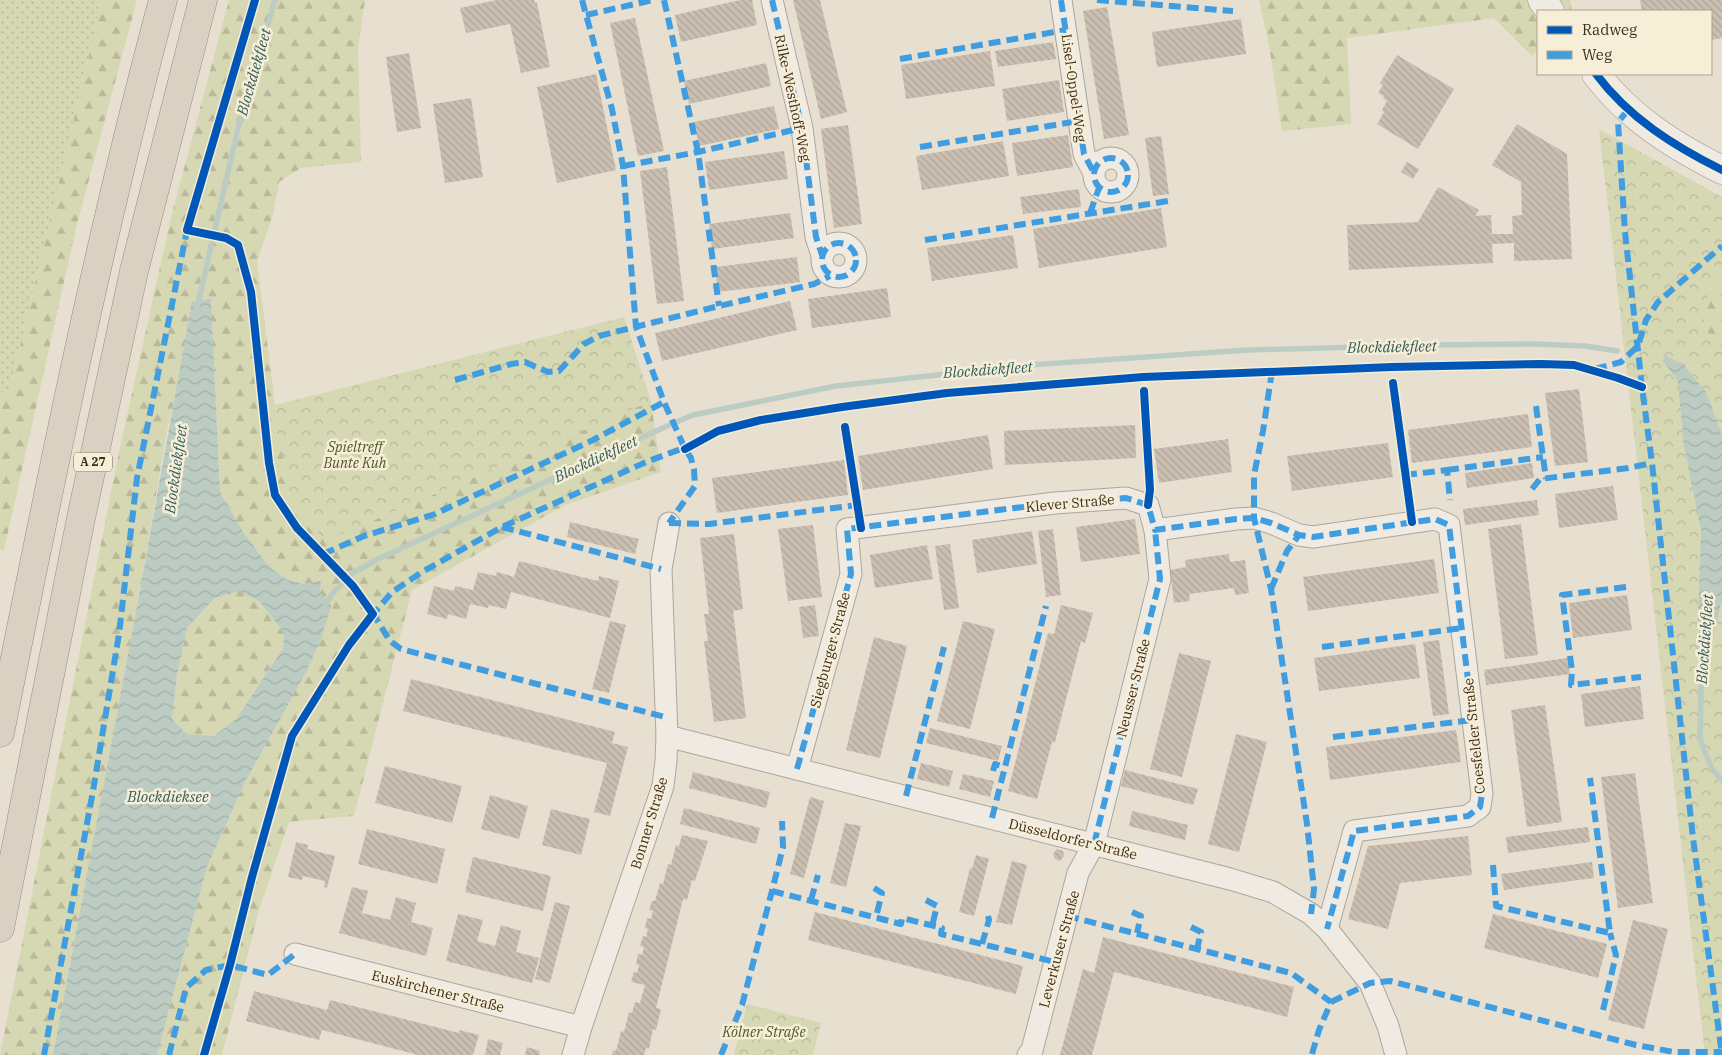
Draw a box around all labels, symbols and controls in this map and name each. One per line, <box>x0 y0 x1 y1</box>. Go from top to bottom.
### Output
legend <box>1537 10 1712 75</box>
text: Radweg <box>1582 20 1637 39</box>
water label: Blockdiekfleet <box>232 25 275 119</box>
street label: Rilke-Westhoff-Weg <box>771 33 815 164</box>
street label: Lisel-Oppel-Weg <box>1057 33 1091 144</box>
text: Weg <box>1582 45 1612 64</box>
water label: Blockdiekfleet <box>1346 336 1438 357</box>
water label: Blockdiekfleet <box>941 357 1034 382</box>
water label: Blockdiekfleet <box>160 422 191 516</box>
water label: Blockdiekfleet <box>550 431 641 487</box>
park label: Spieltreff Bunte Kuh <box>322 438 387 472</box>
road number: A 27 <box>74 452 112 472</box>
street label: Klever Straße <box>1025 490 1115 516</box>
street label: Siegburger Straße <box>806 590 854 710</box>
water label: Blockdiekfleet <box>1692 593 1717 685</box>
street label: Neusser Straße <box>1112 637 1154 739</box>
street label: Coesfelder Straße <box>1459 677 1489 795</box>
street label: Bonner Straße <box>626 775 672 871</box>
water label: Blockdieksee <box>126 787 209 806</box>
street label: Düsseldorfer Straße <box>1007 814 1139 864</box>
street label: Leverkuser Straße <box>1035 888 1083 1010</box>
street label: Euskirchener Straße <box>370 966 506 1016</box>
park label: Kölner Straße <box>721 1023 806 1041</box>

